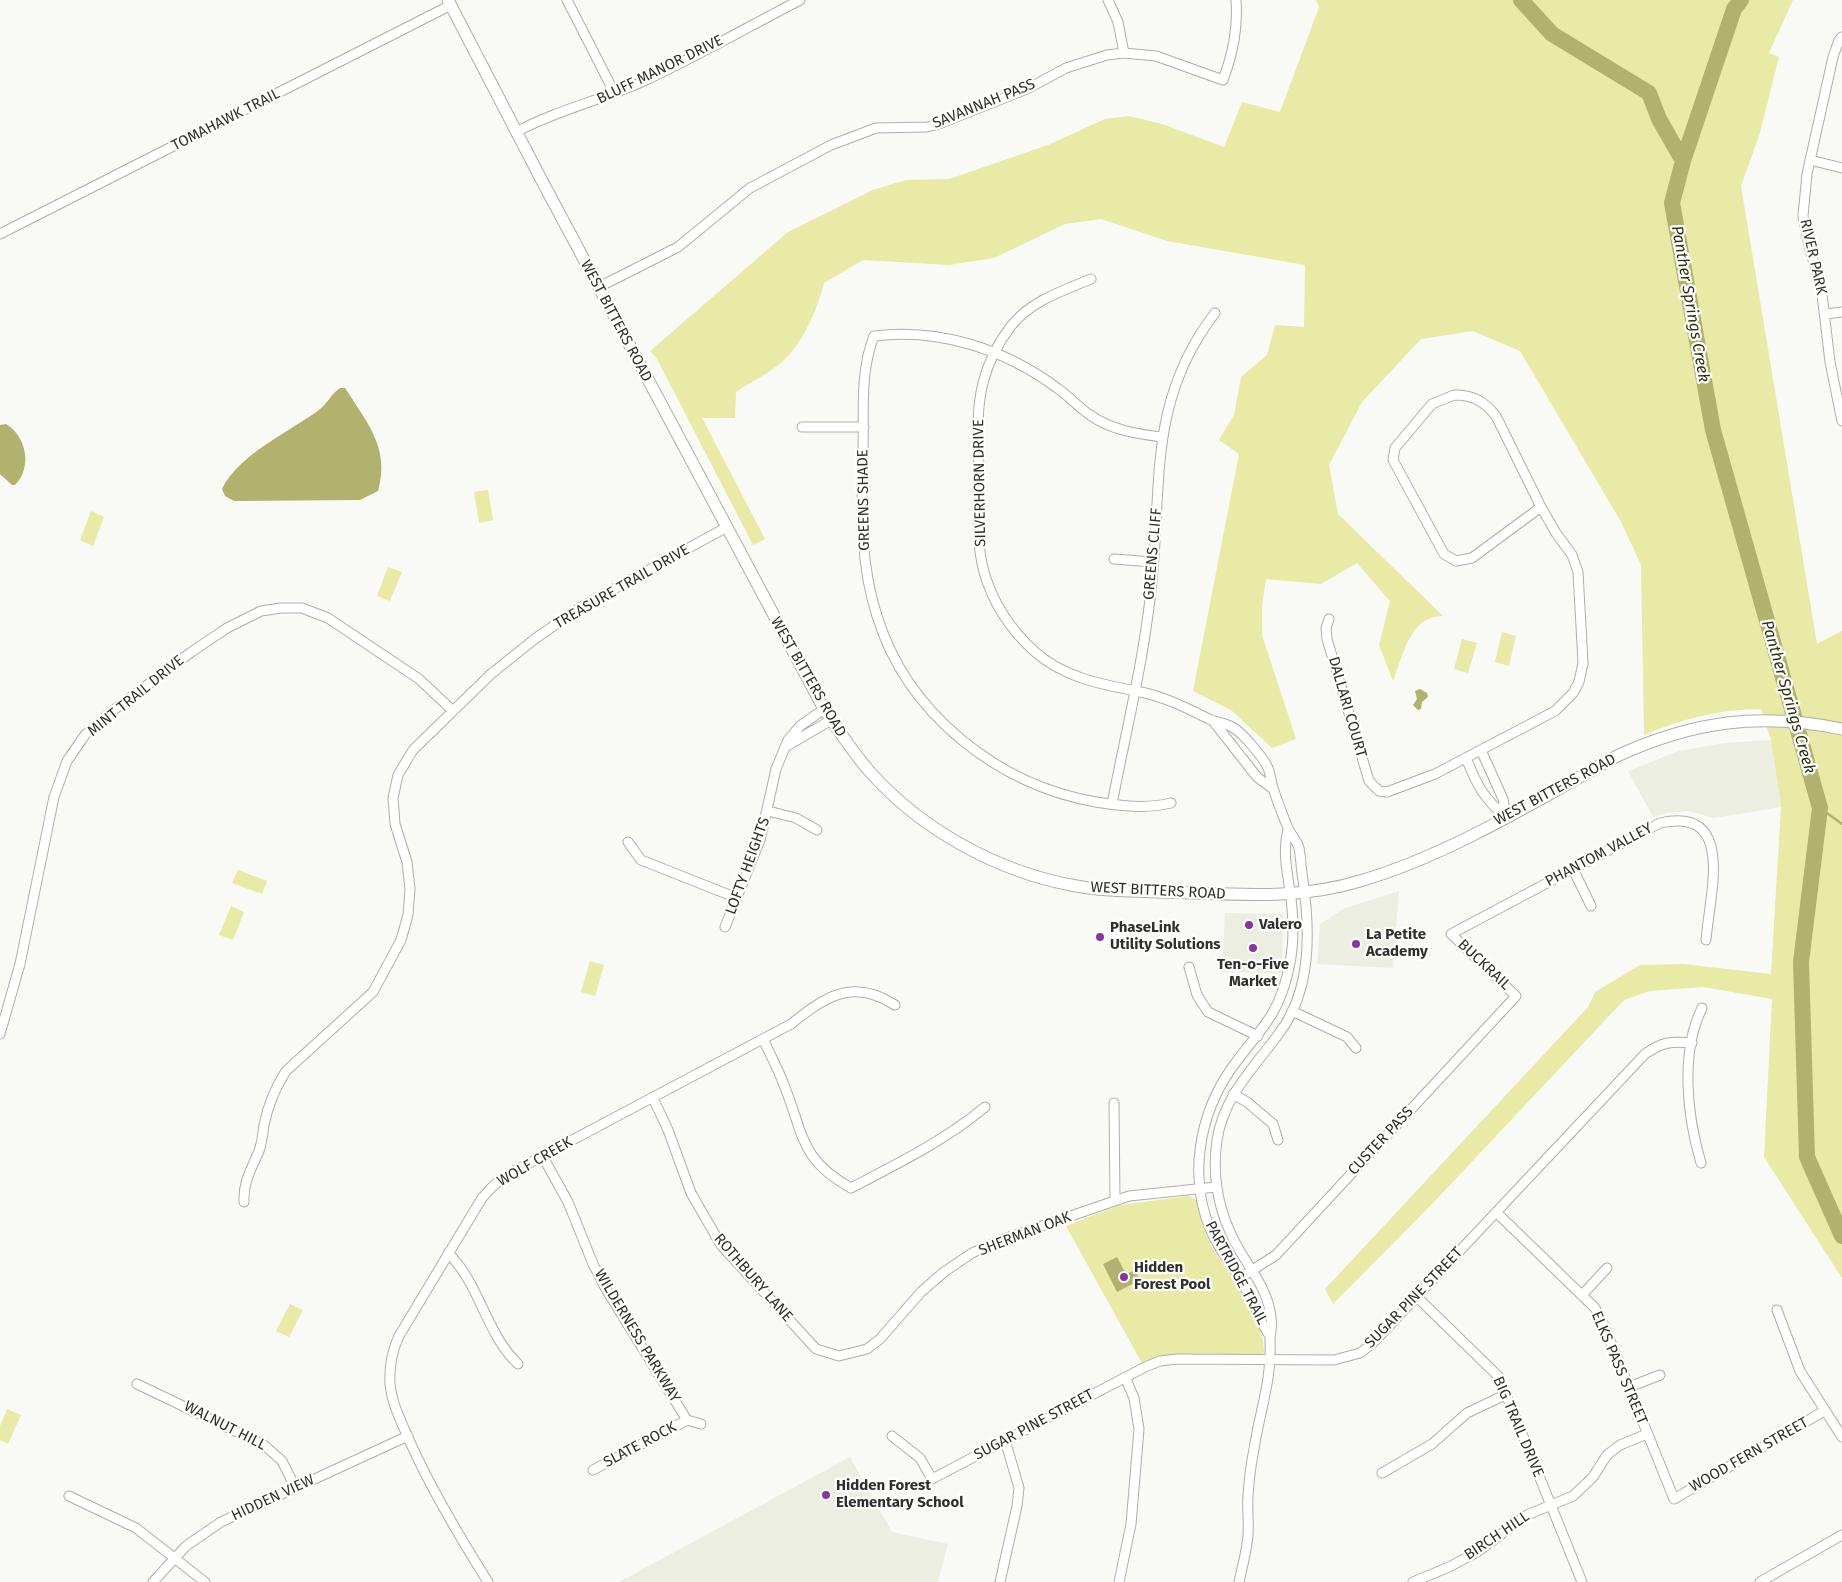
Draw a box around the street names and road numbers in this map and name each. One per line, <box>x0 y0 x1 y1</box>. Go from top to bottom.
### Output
street label: BLUFF MANOR DRIVE <box>594 32 726 108</box>
street label: SAVANNAH PASS <box>930 75 1038 133</box>
street label: TOMAHAWK TRAIL <box>169 85 283 155</box>
street label: RIVER PARK <box>1796 217 1830 297</box>
street label: WEST BITTERS ROAD <box>576 257 656 385</box>
street label: SILVERHORN DRIVE <box>970 419 990 547</box>
street label: GREENS SHADE <box>854 449 874 551</box>
street label: GREENS CLIFF <box>1140 507 1166 601</box>
street label: TREASURE TRAIL DRIVE <box>551 541 693 633</box>
street label: WEST BITTERS ROAD <box>766 614 850 740</box>
street label: MINT TRAIL DRIVE <box>84 652 188 740</box>
street label: DALLARI COURT <box>1324 655 1370 759</box>
street label: WEST BITTERS ROAD <box>1491 750 1619 830</box>
street label: LOFTY HEIGHTS <box>722 815 774 917</box>
street label: PHANTOM VALLEY <box>1542 819 1656 891</box>
street label: WEST BITTERS ROAD <box>1090 878 1226 904</box>
street label: BUCKRAIL <box>1454 936 1514 994</box>
street label: CUSTER PASS <box>1345 1103 1417 1179</box>
street label: WOLF CREEK <box>494 1133 576 1191</box>
street label: SHERMAN OAK <box>976 1208 1074 1260</box>
street label: PARTRIDGE TRAIL <box>1201 1218 1271 1328</box>
street label: ROTHBURY LANE <box>710 1230 796 1326</box>
street label: SUGAR PINE STREET <box>1361 1244 1467 1352</box>
street label: WILDERNESS PARKWAY <box>590 1266 684 1406</box>
street label: ELKS PASS STREET <box>1587 1309 1651 1427</box>
street label: BIG TRAIL DRIVE <box>1489 1374 1547 1480</box>
street label: SUGAR PINE STREET <box>971 1386 1097 1464</box>
street label: WALNUT HILL <box>181 1398 269 1454</box>
street label: WOOD FERN STREET <box>1686 1414 1812 1496</box>
street label: SLATE ROCK <box>601 1418 679 1472</box>
street label: HIDDEN VIEW <box>229 1471 317 1525</box>
street label: BIRCH HILL <box>1461 1508 1533 1564</box>

